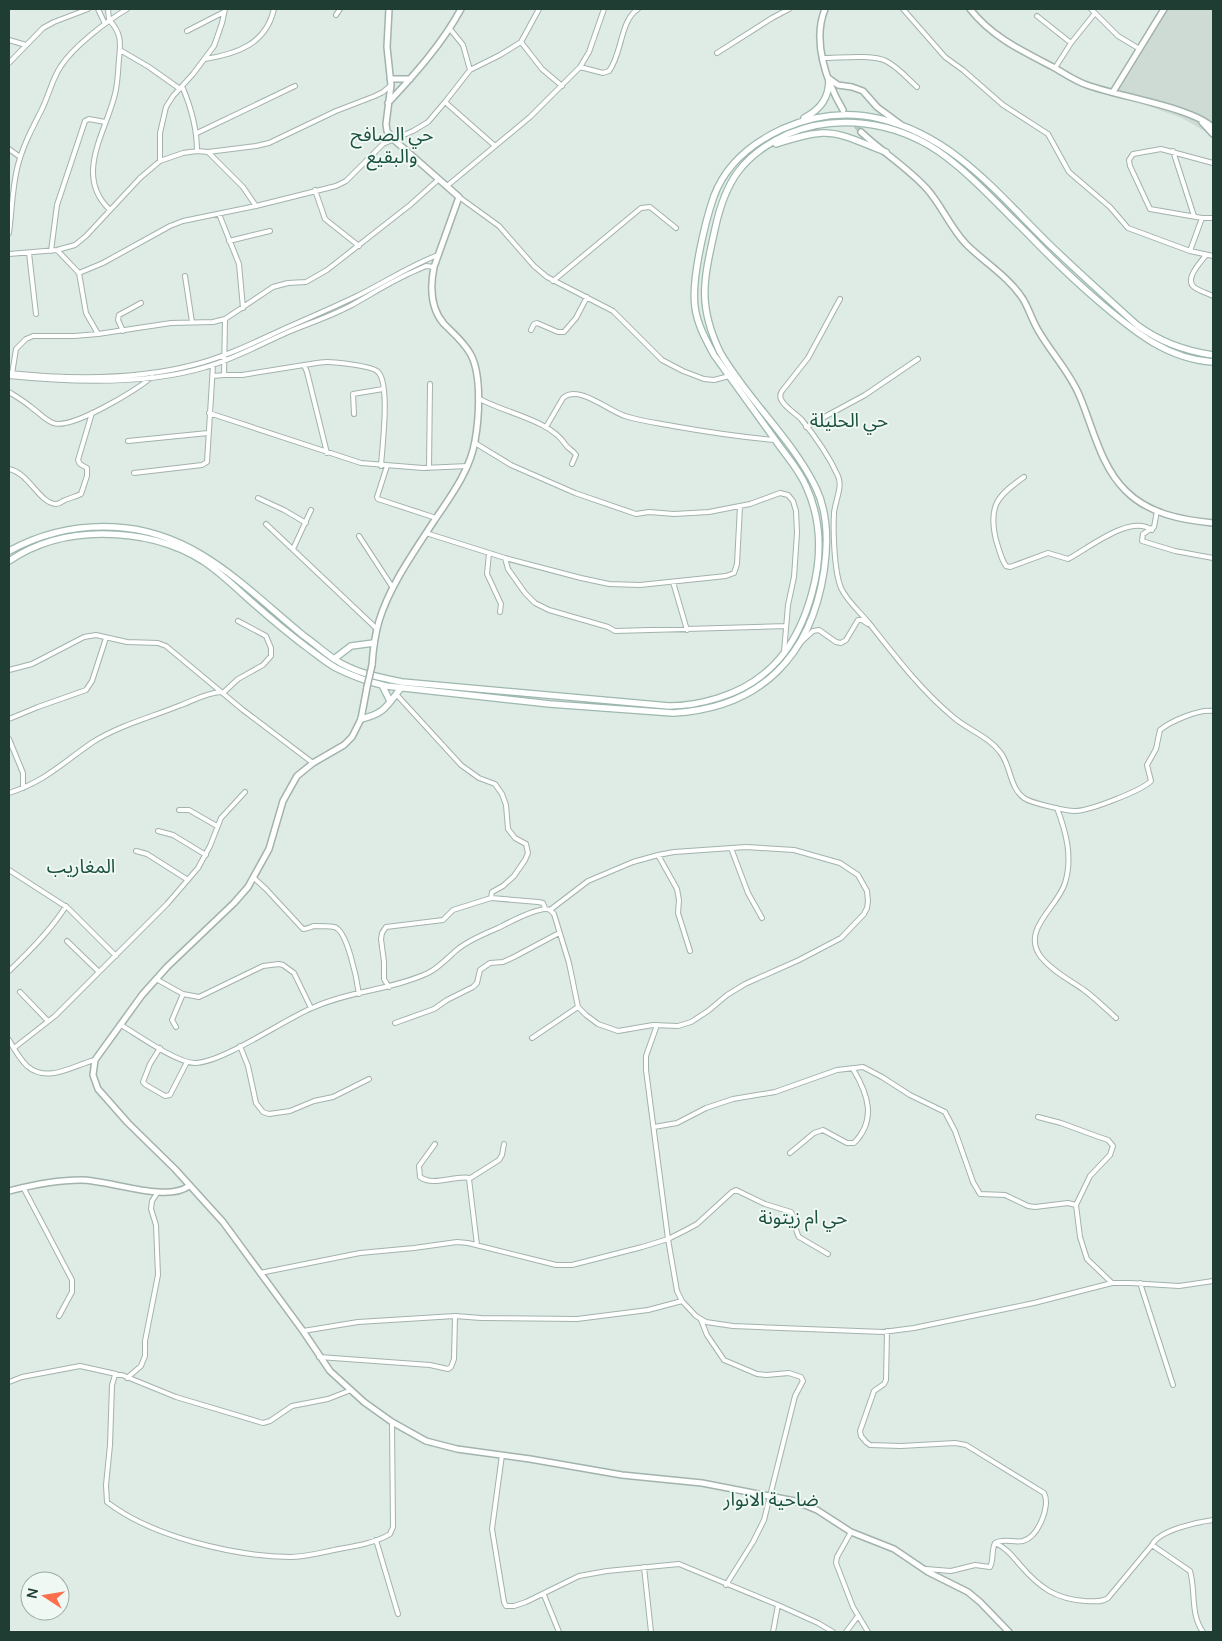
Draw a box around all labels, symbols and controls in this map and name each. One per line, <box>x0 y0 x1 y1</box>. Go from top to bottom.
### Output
district label: حي الصافح والبقيع <box>351 121 433 171</box>
district label: حي الحليلة <box>810 407 888 435</box>
district label: المغاريب <box>47 853 115 879</box>
district label: حي ام زيتونة <box>759 1204 847 1232</box>
district label: ضاحية الانوار <box>722 1486 819 1512</box>
north arrow <box>20 1571 70 1621</box>
text: N <box>21 1586 42 1600</box>

